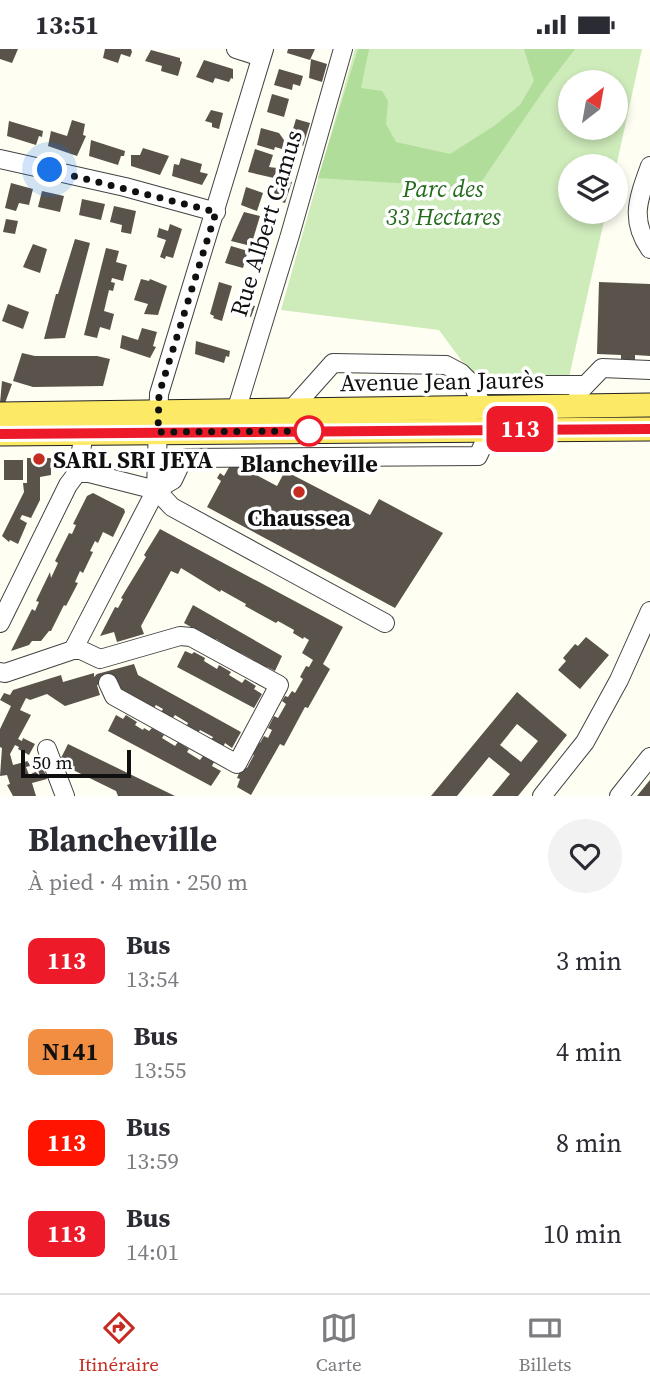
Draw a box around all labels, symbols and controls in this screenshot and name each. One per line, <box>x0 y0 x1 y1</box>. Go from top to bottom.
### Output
text: 13:51 <box>35 7 99 43</box>
north arrow <box>558 70 628 140</box>
map controls <box>558 70 628 224</box>
street label: Rue Albert Camus <box>222 126 310 320</box>
your location <box>32 152 67 187</box>
button: layers <box>558 154 628 224</box>
park label: Parc des 33 Hectares <box>385 172 501 233</box>
street label: Avenue Jean Jaurès <box>340 363 544 399</box>
line badge: 113 <box>480 406 560 452</box>
text: 113 <box>500 412 540 445</box>
marker: Blancheville <box>294 416 324 446</box>
place label: SARL SRI JEYA <box>53 443 213 476</box>
place label: Blancheville <box>240 447 378 480</box>
marker: SARL SRI JEYA <box>31 451 47 467</box>
marker: Chaussea <box>291 484 307 500</box>
place label: Chaussea <box>247 501 351 534</box>
scale bar <box>21 747 131 779</box>
text: 50 m <box>32 749 73 775</box>
text: Blancheville <box>28 817 217 862</box>
button: heart <box>548 819 622 893</box>
text: À pied · 4 min · 250 m <box>28 866 248 898</box>
text: Bus <box>126 927 170 963</box>
text: 3 min <box>556 943 622 979</box>
text: 113 <box>47 944 86 977</box>
text: 13:54 <box>126 963 179 995</box>
text: Bus <box>134 1018 178 1054</box>
text: 4 min <box>556 1034 622 1070</box>
text: N141 <box>42 1035 99 1068</box>
text: 13:55 <box>134 1054 186 1086</box>
text: Bus <box>126 1109 170 1145</box>
text: 8 min <box>556 1125 622 1161</box>
text: 113 <box>47 1126 86 1159</box>
text: 13:59 <box>126 1145 179 1177</box>
text: Bus <box>126 1200 170 1236</box>
text: 10 min <box>543 1216 622 1252</box>
text: 113 <box>47 1217 86 1250</box>
text: 14:01 <box>126 1236 179 1268</box>
tab: Itinéraire <box>78 1309 159 1377</box>
tab: Carte <box>316 1309 362 1377</box>
tab: Billets <box>519 1309 572 1377</box>

